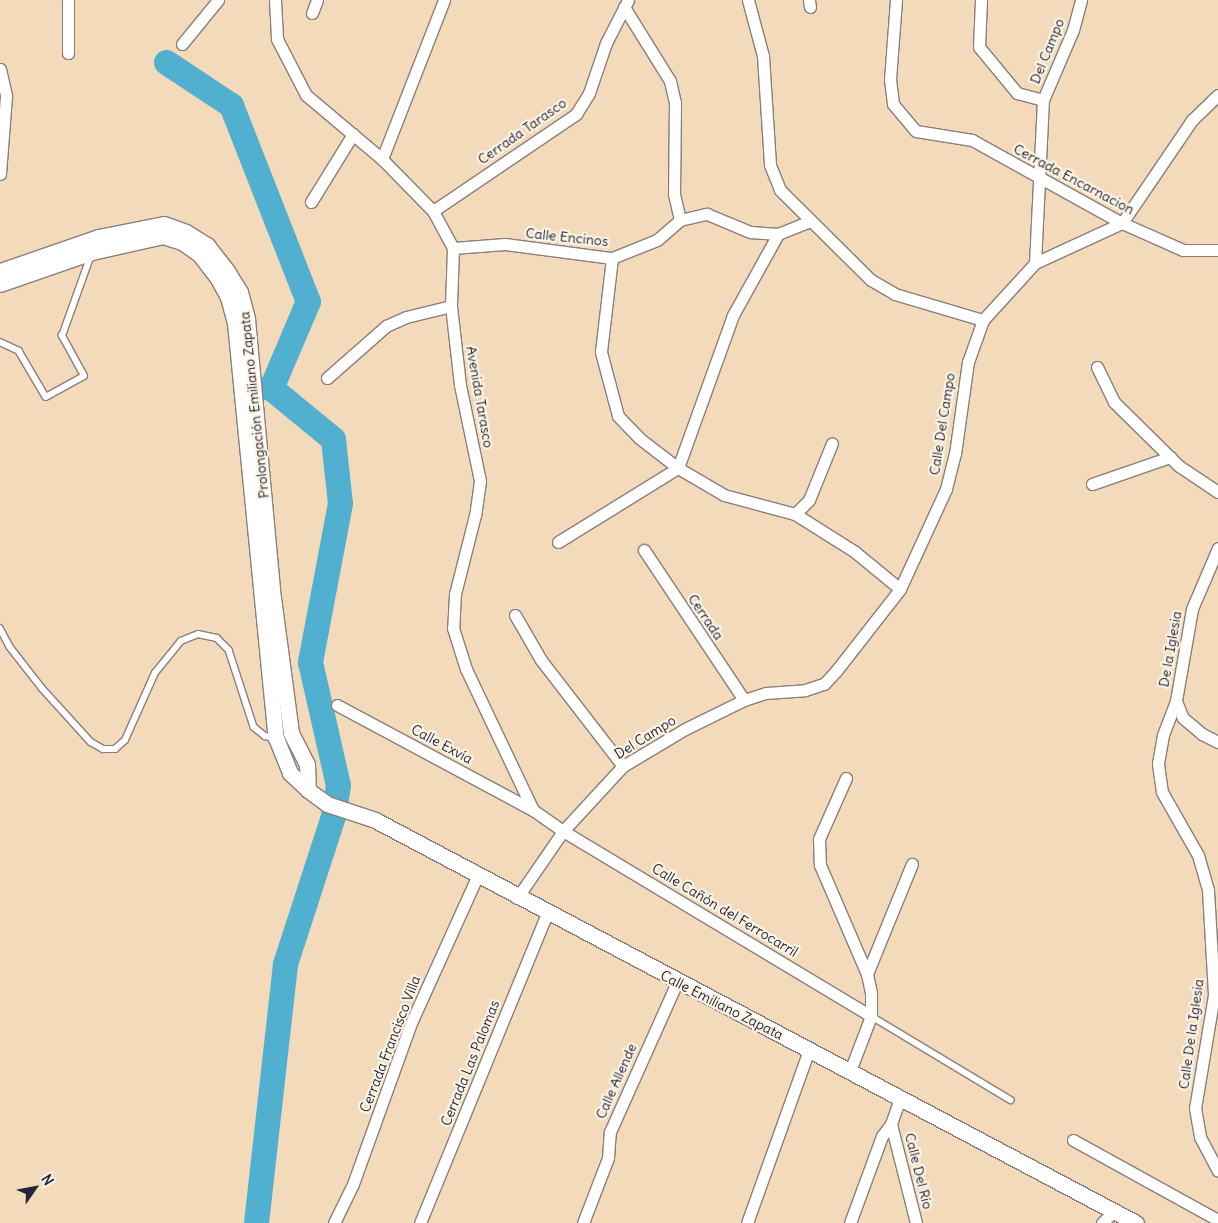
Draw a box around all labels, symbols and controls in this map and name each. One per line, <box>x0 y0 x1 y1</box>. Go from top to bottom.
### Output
street label: Del Campo <box>1026 16 1068 86</box>
street label: Cerrada Tarasco <box>474 94 570 168</box>
street label: Cerrada Encarnacion <box>1011 140 1137 218</box>
street label: Calle Encinos <box>525 224 609 250</box>
street label: Prolongación Emiliano Zapata <box>236 311 272 499</box>
street label: Avenida Tarasco <box>463 345 497 449</box>
street label: Calle Del Campo <box>926 372 958 476</box>
street label: Cerrada <box>685 591 727 643</box>
street label: De la Iglesia <box>1155 610 1185 688</box>
street label: Del Campo <box>611 712 679 762</box>
street label: Calle Exvía <box>408 721 476 767</box>
street label: Calle Cañón del Ferrocarril <box>649 860 801 960</box>
street label: Calle Emiliano Zapata <box>658 967 786 1043</box>
street label: Cerrada Francisco Villa <box>356 973 424 1115</box>
street label: Calle De la Iglesia <box>1175 978 1207 1090</box>
street label: Cerrada Las Palomas <box>437 998 503 1128</box>
street label: Calle Allende <box>592 1041 640 1121</box>
street label: Calle Del Río <box>901 1131 937 1211</box>
north arrow <box>10 1163 60 1213</box>
text: N <box>37 1171 58 1189</box>

